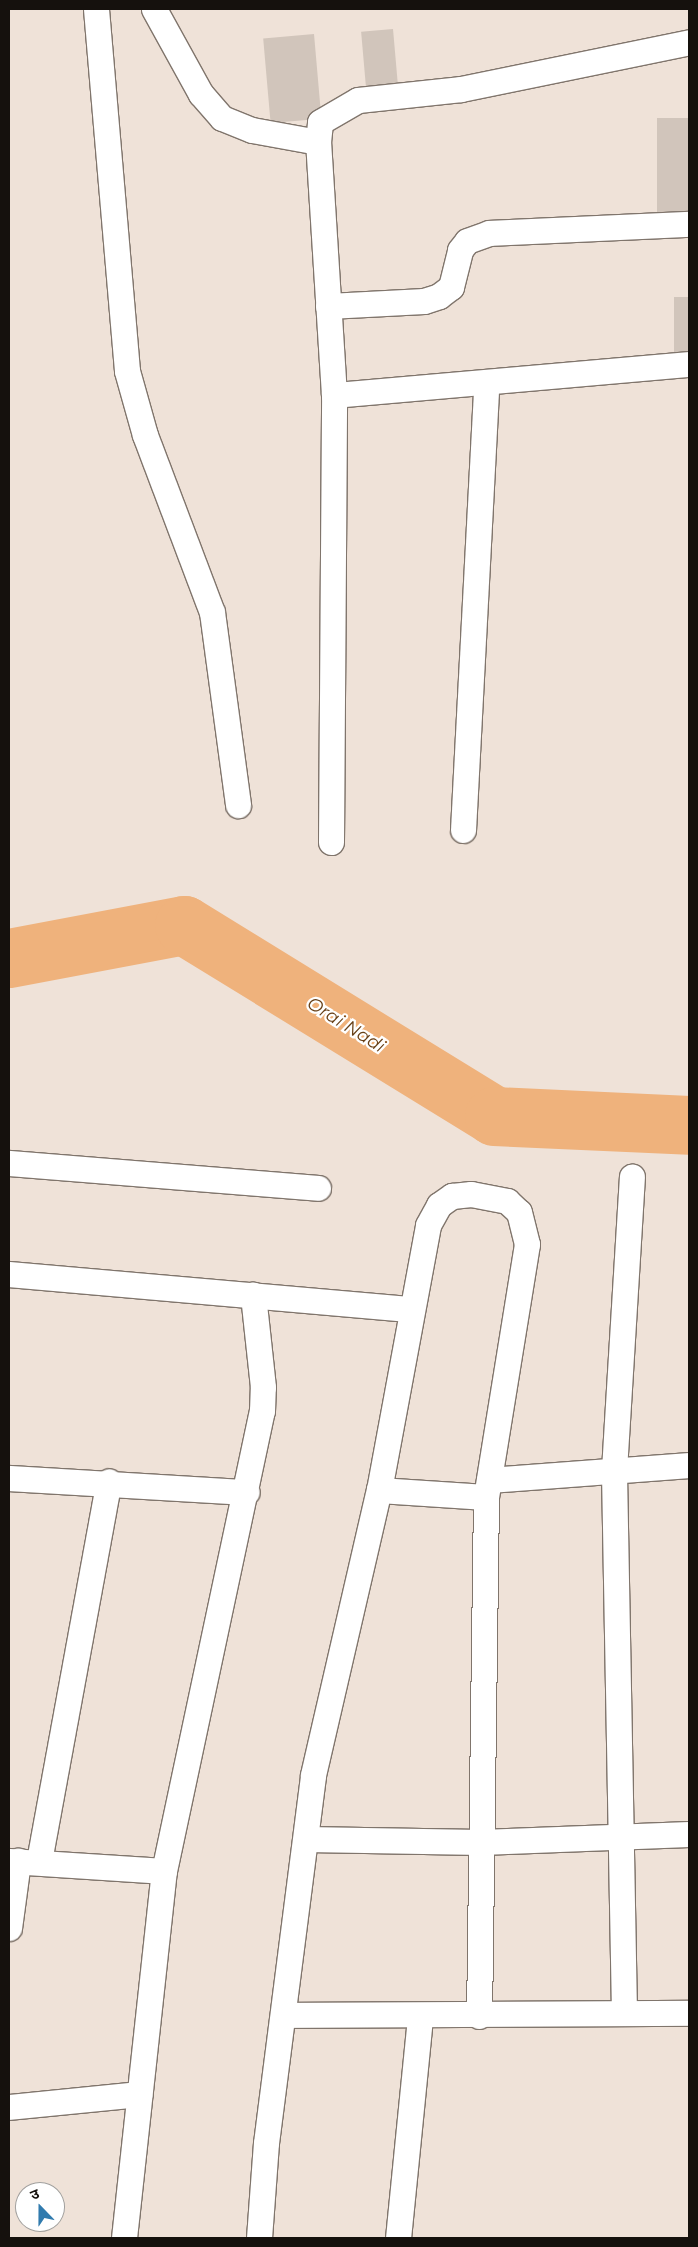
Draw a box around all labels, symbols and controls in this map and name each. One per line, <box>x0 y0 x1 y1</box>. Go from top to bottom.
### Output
water label: Orai Nadi <box>303 993 389 1057</box>
north arrow <box>15 2182 65 2232</box>
text: उ <box>28 2184 42 2204</box>

